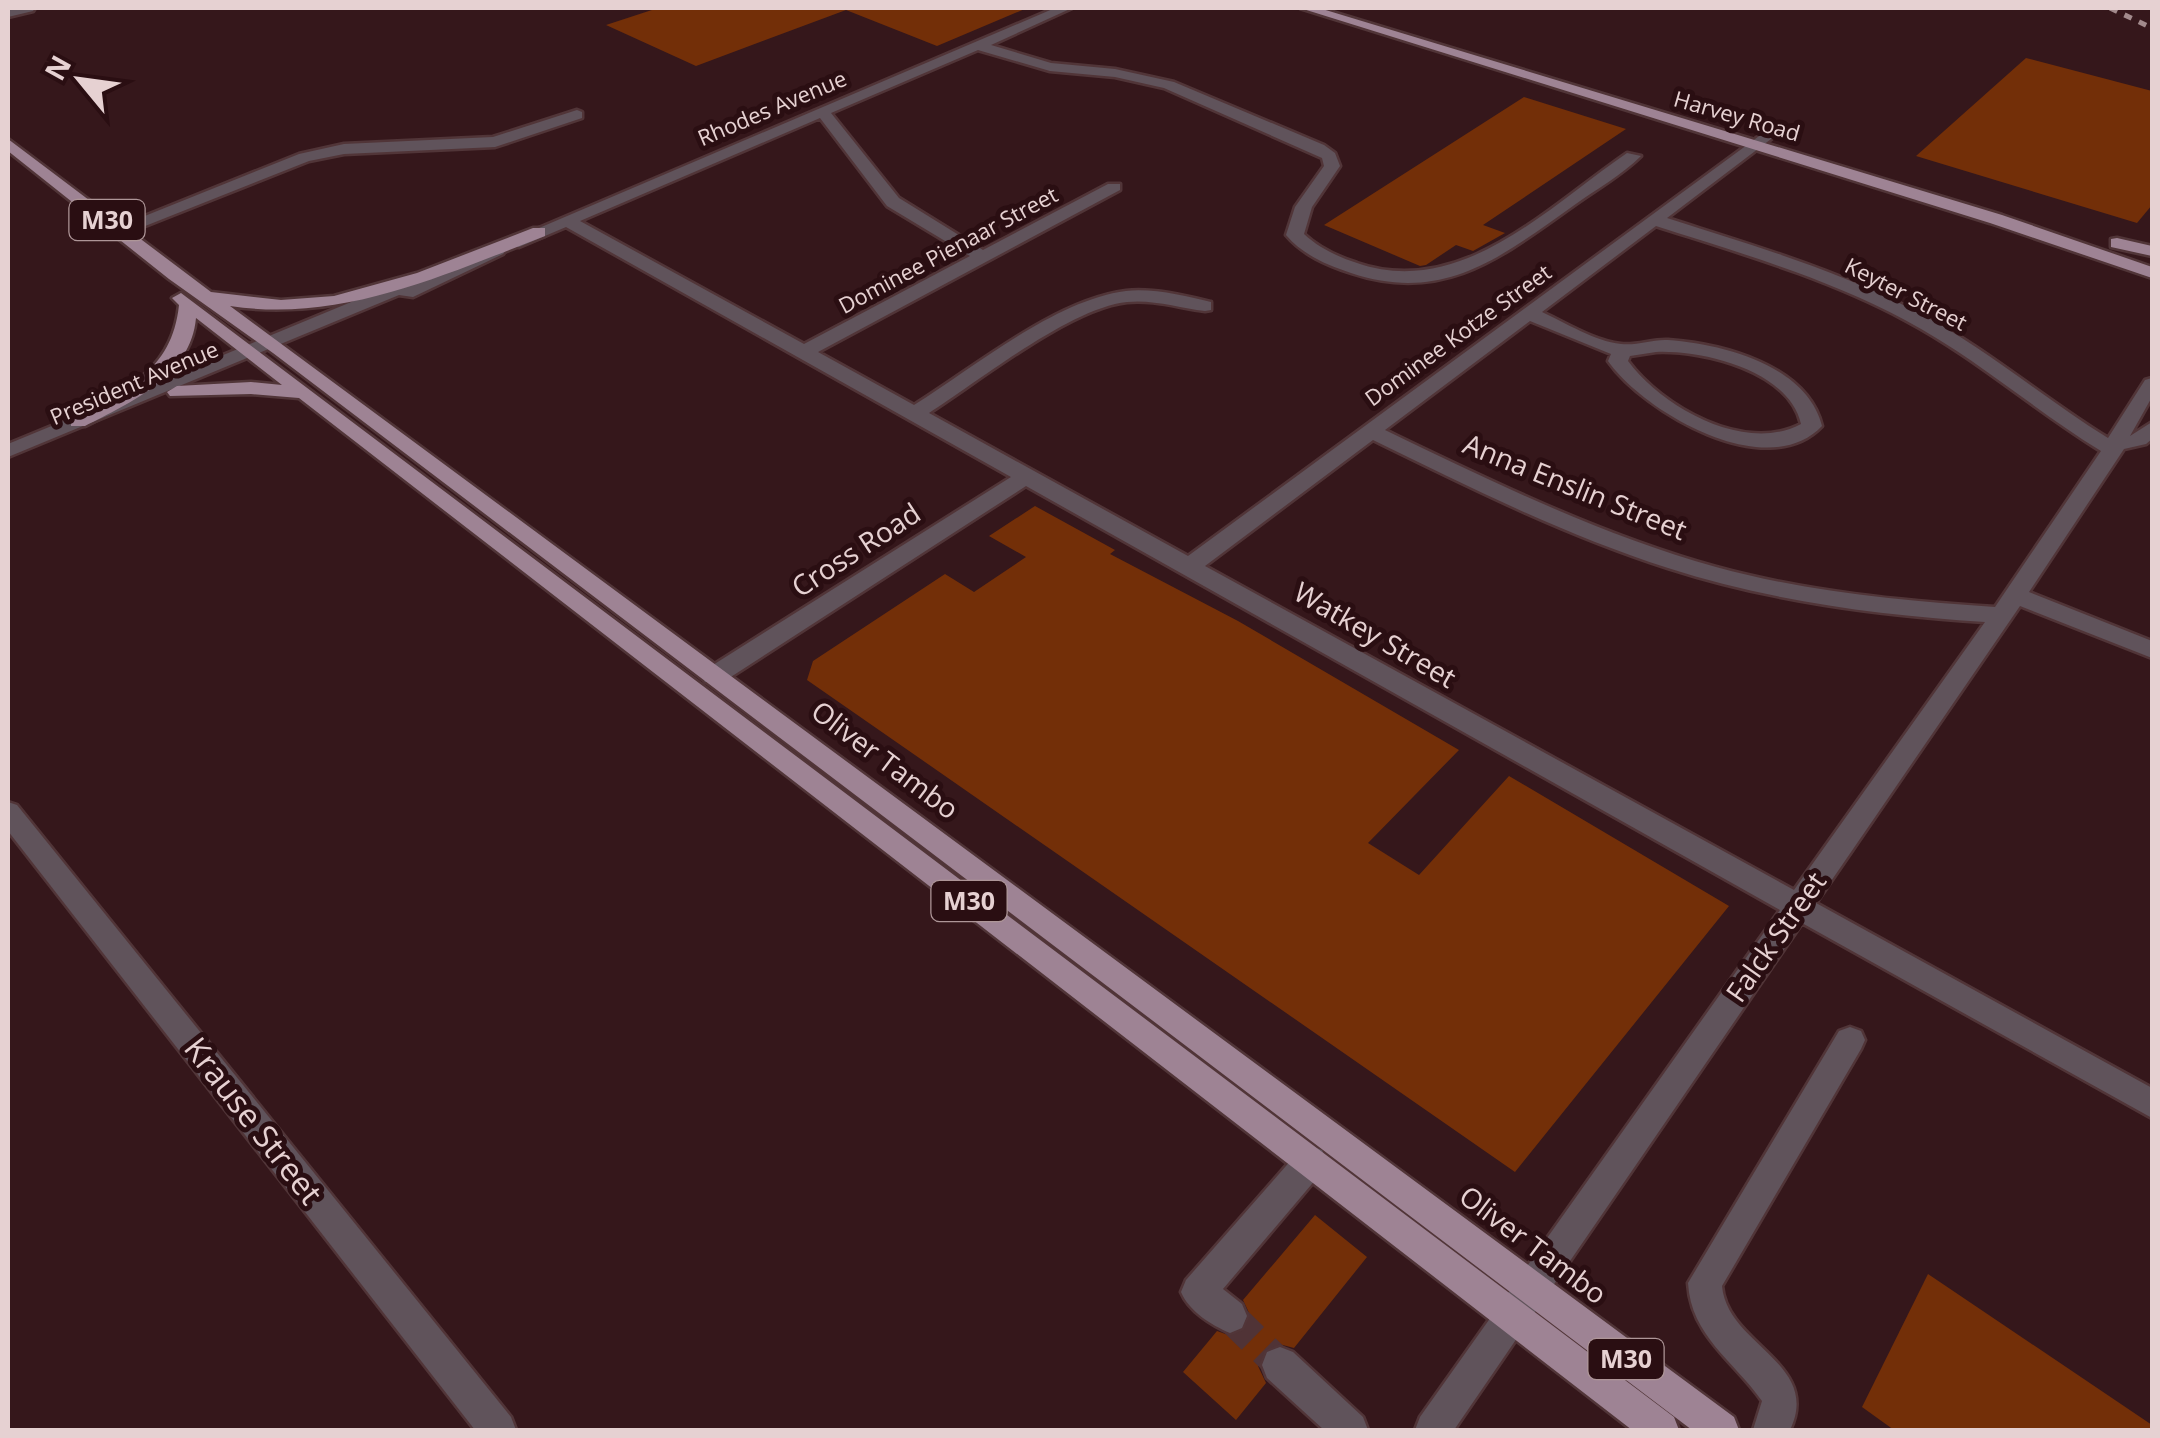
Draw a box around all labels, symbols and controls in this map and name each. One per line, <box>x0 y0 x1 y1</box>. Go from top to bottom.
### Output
north arrow <box>30 30 130 130</box>
text: N <box>35 48 79 87</box>
street label: Rhodes Avenue <box>693 62 851 152</box>
street label: Harvey Road <box>1671 83 1804 147</box>
street label: Dominee Pienaar Street <box>833 178 1063 320</box>
road number: M30 <box>70 200 144 240</box>
street label: Keyter Street <box>1840 250 1973 337</box>
street label: Dominee Kotze Street <box>1358 256 1557 412</box>
street label: President Avenue <box>45 333 222 431</box>
street label: Anna Enslin Street <box>1458 424 1693 548</box>
street label: Cross Road <box>784 493 927 605</box>
street label: Watkey Street <box>1287 572 1464 696</box>
street label: Oliver Tambo <box>804 691 967 827</box>
street label: Falck Street <box>1716 864 1834 1009</box>
road number: M30 <box>932 881 1006 921</box>
street label: Krause Street <box>175 1028 333 1213</box>
street label: Oliver Tambo <box>1452 1176 1615 1312</box>
road number: M30 <box>1588 1339 1664 1379</box>

